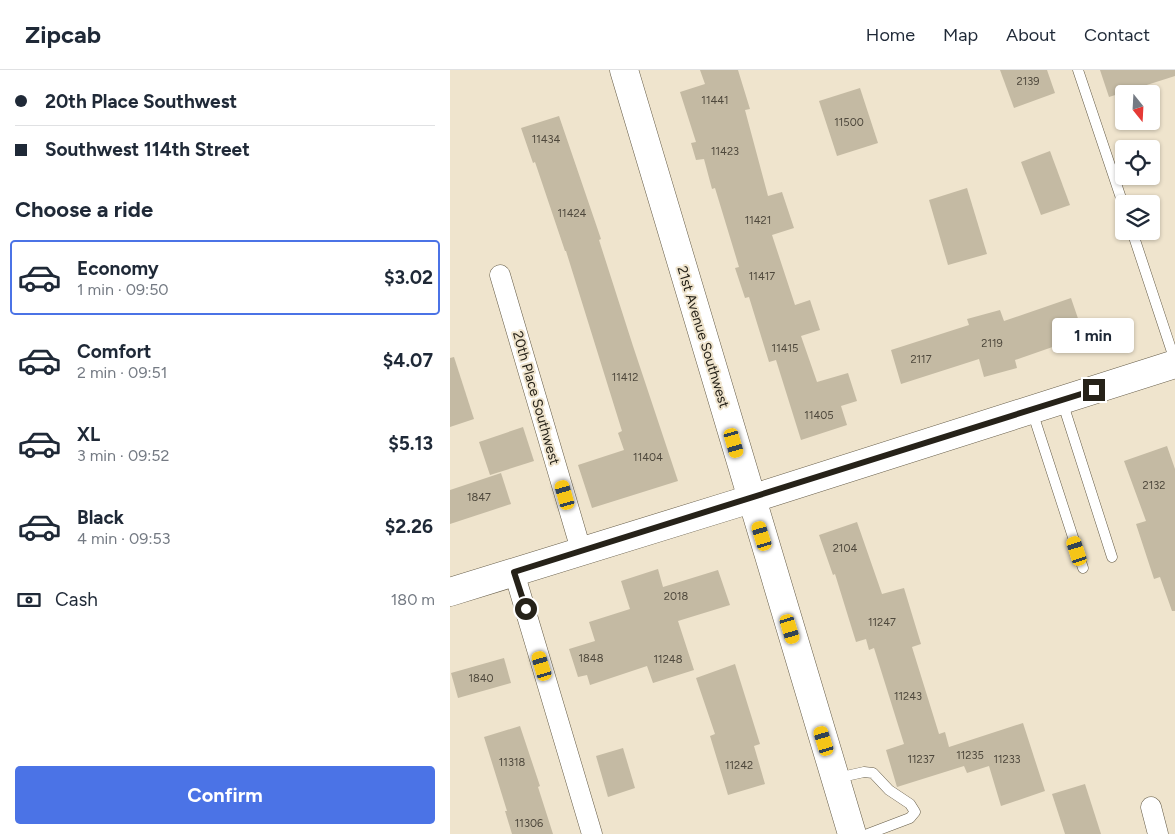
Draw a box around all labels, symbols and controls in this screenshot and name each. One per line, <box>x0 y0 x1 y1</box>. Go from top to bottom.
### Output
text: Zipcab <box>25 20 101 49</box>
text: Home <box>866 24 915 46</box>
text: Map <box>943 24 978 46</box>
text: About <box>1006 24 1056 46</box>
text: Contact <box>1084 24 1150 46</box>
house number: 2139 <box>1017 75 1039 88</box>
north arrow <box>1115 85 1160 130</box>
map controls <box>1115 85 1160 240</box>
text: 20th Place Southwest <box>45 90 237 113</box>
house number: 11441 <box>701 94 729 107</box>
house number: 11500 <box>834 116 864 129</box>
house number: 11434 <box>532 133 561 146</box>
text: Southwest 114th Street <box>45 138 250 161</box>
button: locate <box>1115 140 1160 185</box>
house number: 11423 <box>711 145 739 158</box>
button: layers <box>1115 195 1160 240</box>
text: Choose a ride <box>15 196 153 223</box>
house number: 11424 <box>558 207 587 220</box>
house number: 11421 <box>745 214 771 227</box>
icon: car <box>17 255 62 300</box>
text: Economy <box>77 257 159 280</box>
street label: 21st Avenue Southwest <box>673 264 733 410</box>
text: $3.02 <box>384 266 433 289</box>
house number: 11417 <box>749 270 775 283</box>
text: 1 min · 09:50 <box>77 280 169 299</box>
callout: 1 min <box>1053 318 1135 352</box>
text: 1 min <box>1074 326 1112 345</box>
street label: 20th Place Southwest <box>509 329 563 467</box>
house number: 2119 <box>981 337 1003 350</box>
icon: car <box>17 338 62 383</box>
text: Comfort <box>77 340 152 363</box>
house number: 11415 <box>772 342 798 355</box>
text: $4.07 <box>383 349 433 372</box>
house number: 2117 <box>910 353 932 366</box>
text: 2 min · 09:51 <box>77 363 167 382</box>
house number: 11412 <box>612 371 638 384</box>
route end <box>1083 379 1105 401</box>
house number: 11405 <box>804 409 834 422</box>
icon: car <box>17 421 62 466</box>
text: XL <box>77 423 100 446</box>
car <box>722 427 745 459</box>
text: $5.13 <box>388 432 433 455</box>
text: 3 min · 09:52 <box>77 446 169 465</box>
house number: 11404 <box>633 451 663 464</box>
car <box>553 479 576 511</box>
house number: 2132 <box>1143 479 1165 492</box>
house number: 1847 <box>467 491 491 504</box>
icon: car <box>17 504 62 549</box>
text: Black <box>77 506 124 529</box>
text: $2.26 <box>385 515 433 538</box>
car <box>750 519 773 553</box>
text: 4 min · 09:53 <box>77 529 170 548</box>
car <box>1065 534 1088 568</box>
house number: 2104 <box>833 542 857 555</box>
icon: cash <box>15 586 43 614</box>
text: Cash <box>55 588 98 611</box>
text: 180 m <box>391 590 435 609</box>
house number: 2018 <box>664 590 688 603</box>
route start <box>515 598 537 620</box>
car <box>778 612 801 646</box>
house number: 11247 <box>868 616 896 629</box>
car <box>530 649 553 683</box>
house number: 1848 <box>579 652 604 665</box>
house number: 11248 <box>654 653 683 666</box>
house number: 1840 <box>468 672 494 685</box>
house number: 11243 <box>894 690 922 703</box>
car <box>812 724 835 758</box>
house number: 11235 <box>956 749 984 762</box>
house number: 11237 <box>907 753 935 766</box>
house number: 11233 <box>993 753 1021 766</box>
house number: 11318 <box>499 756 525 769</box>
house number: 11242 <box>725 759 753 772</box>
button: Confirm <box>15 766 435 824</box>
house number: 11306 <box>515 817 543 830</box>

